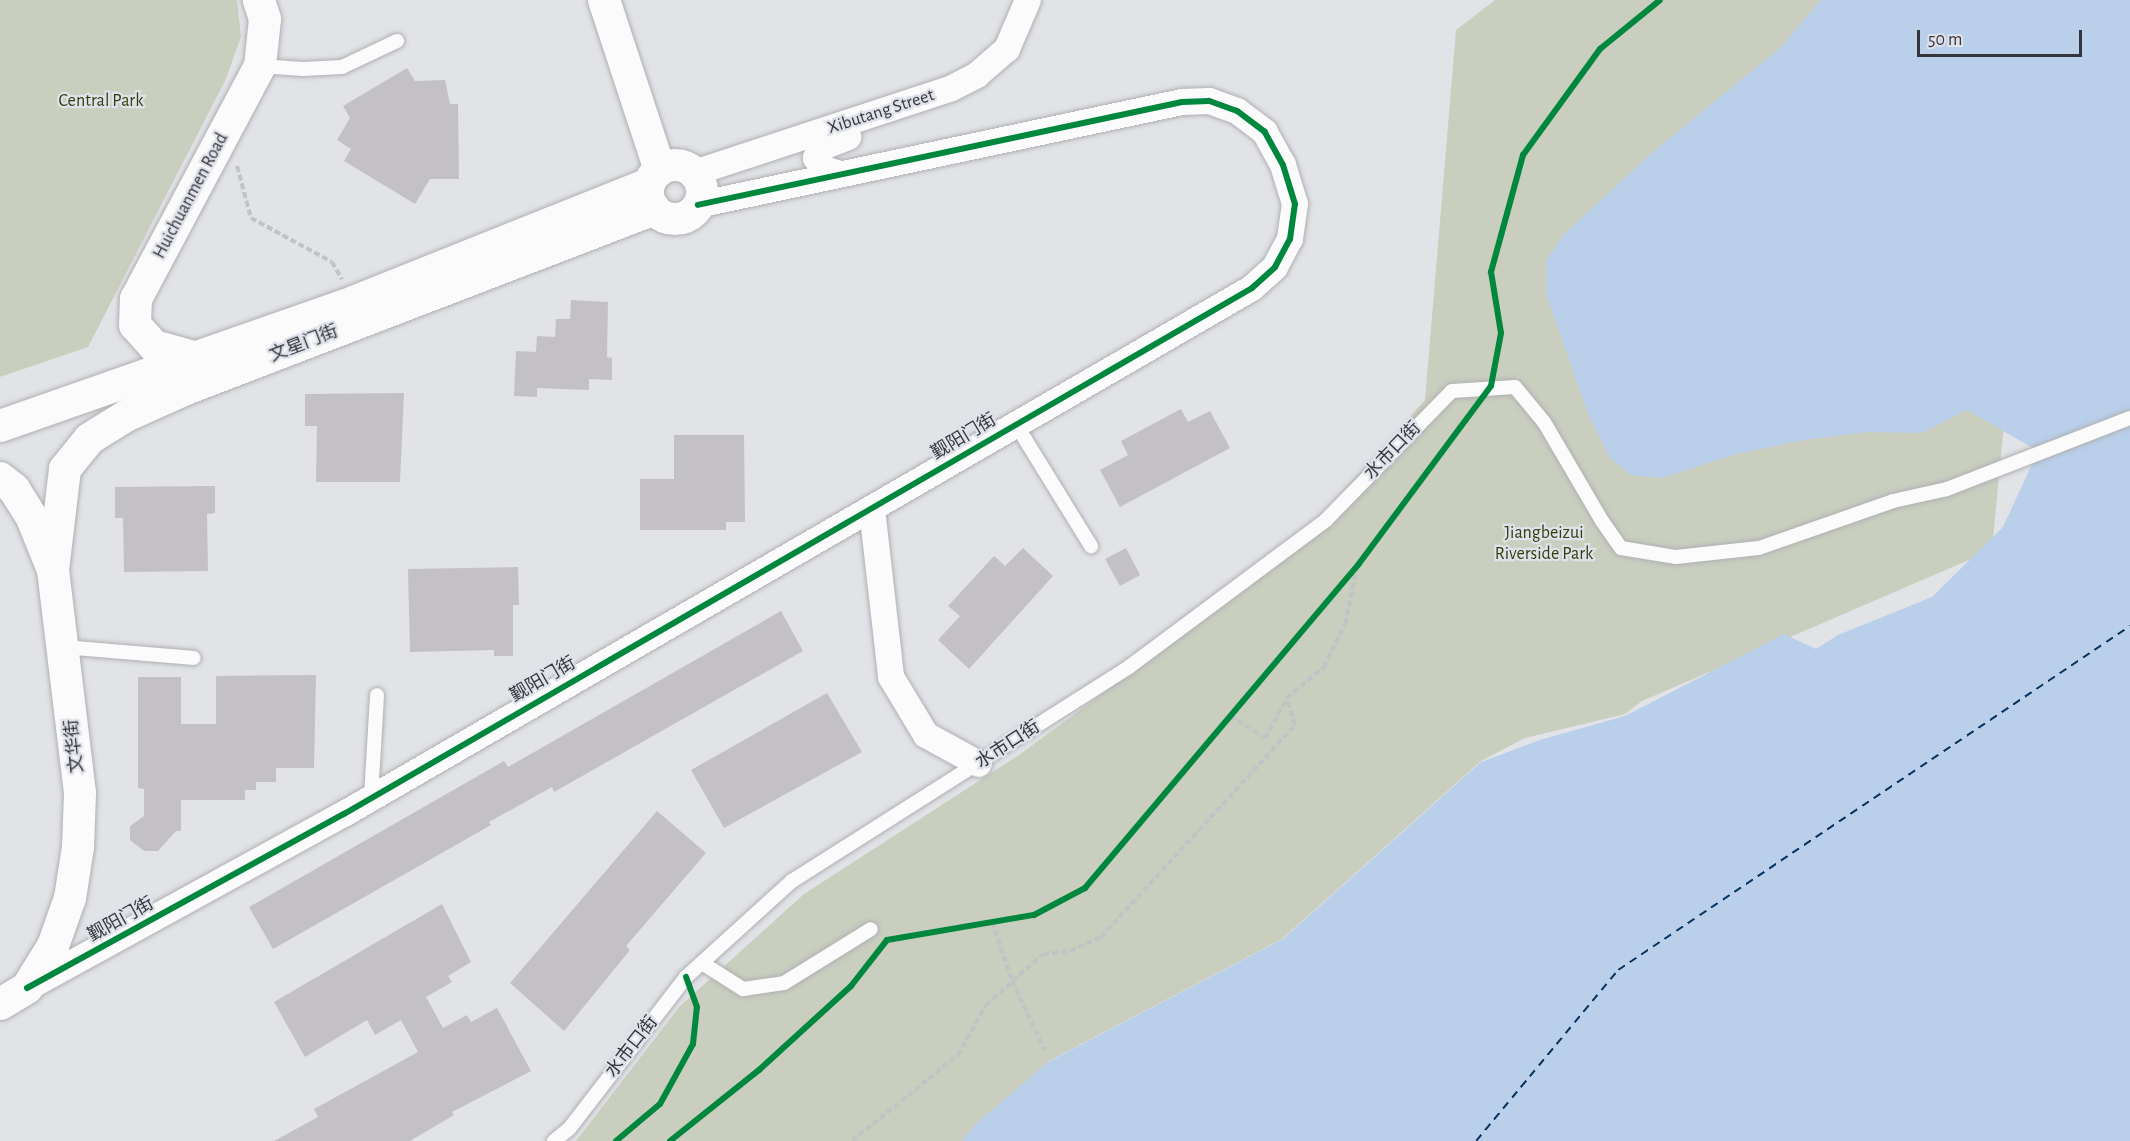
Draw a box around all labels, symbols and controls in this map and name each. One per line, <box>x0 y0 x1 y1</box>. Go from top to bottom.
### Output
scale bar <box>1920 18 2085 56</box>
text: 50 m <box>1928 31 1962 49</box>
street label: Xibutang Street <box>825 85 937 139</box>
park label: Central Park <box>59 90 143 112</box>
street label: Huichuanmen Road <box>149 130 233 262</box>
street label: 文星门街 <box>267 321 341 367</box>
street label: 觐阳门街 <box>928 409 1000 465</box>
street label: 水市口街 <box>1360 418 1426 484</box>
park label: Jiangbeizui Riverside Park <box>1495 523 1593 566</box>
street label: 觐阳门街 <box>506 653 580 707</box>
street label: 水市口街 <box>972 716 1044 774</box>
street label: 文华街 <box>61 718 89 774</box>
street label: 觐阳门街 <box>84 893 158 947</box>
street label: 水市口街 <box>601 1012 663 1082</box>

